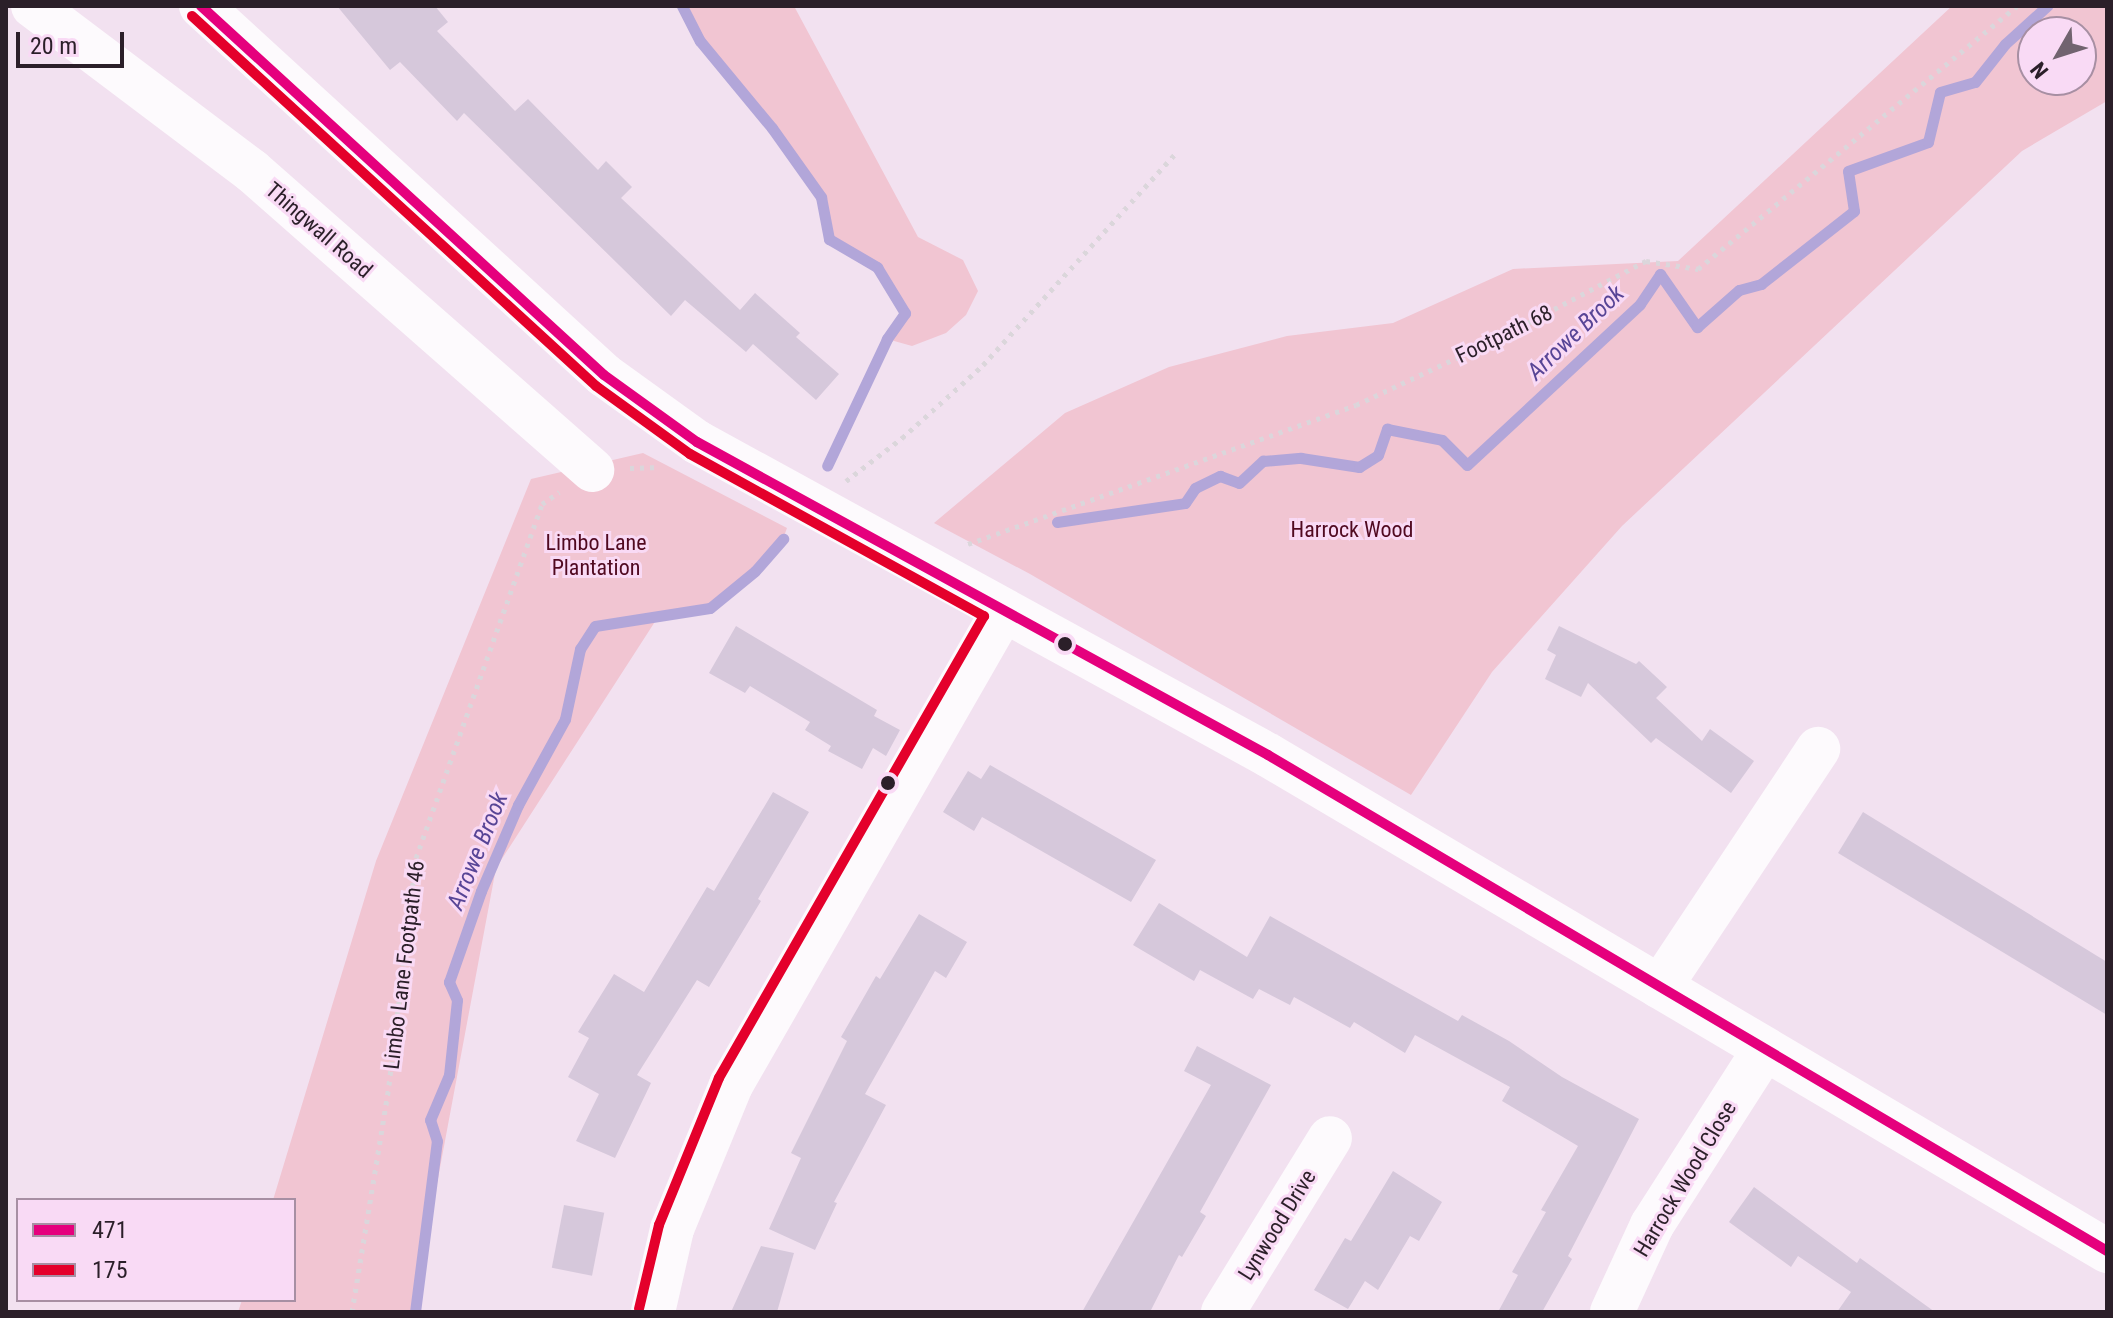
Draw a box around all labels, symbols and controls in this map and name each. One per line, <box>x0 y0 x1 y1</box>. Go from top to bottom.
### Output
scale bar <box>20 16 128 66</box>
north arrow <box>2017 16 2097 96</box>
text: 20 m <box>30 32 77 60</box>
text: N <box>2026 57 2053 83</box>
street label: Thingwall Road <box>260 176 378 284</box>
water label: Arrowe Brook <box>1521 280 1631 386</box>
street label: Footpath 68 <box>1451 299 1557 369</box>
park label: Harrock Wood <box>1291 517 1413 543</box>
park label: Limbo Lane Plantation <box>546 529 646 580</box>
unlabelled marker <box>1057 636 1073 652</box>
unlabelled marker <box>880 775 896 791</box>
water label: Arrowe Brook <box>441 788 515 914</box>
street label: Limbo Lane Footpath 46 <box>378 859 430 1071</box>
street label: Harrock Wood Close <box>1628 1096 1742 1262</box>
street label: Lynwood Drive <box>1233 1165 1321 1285</box>
legend <box>16 1198 296 1302</box>
text: 471 <box>92 1216 128 1244</box>
text: 175 <box>92 1256 128 1284</box>

